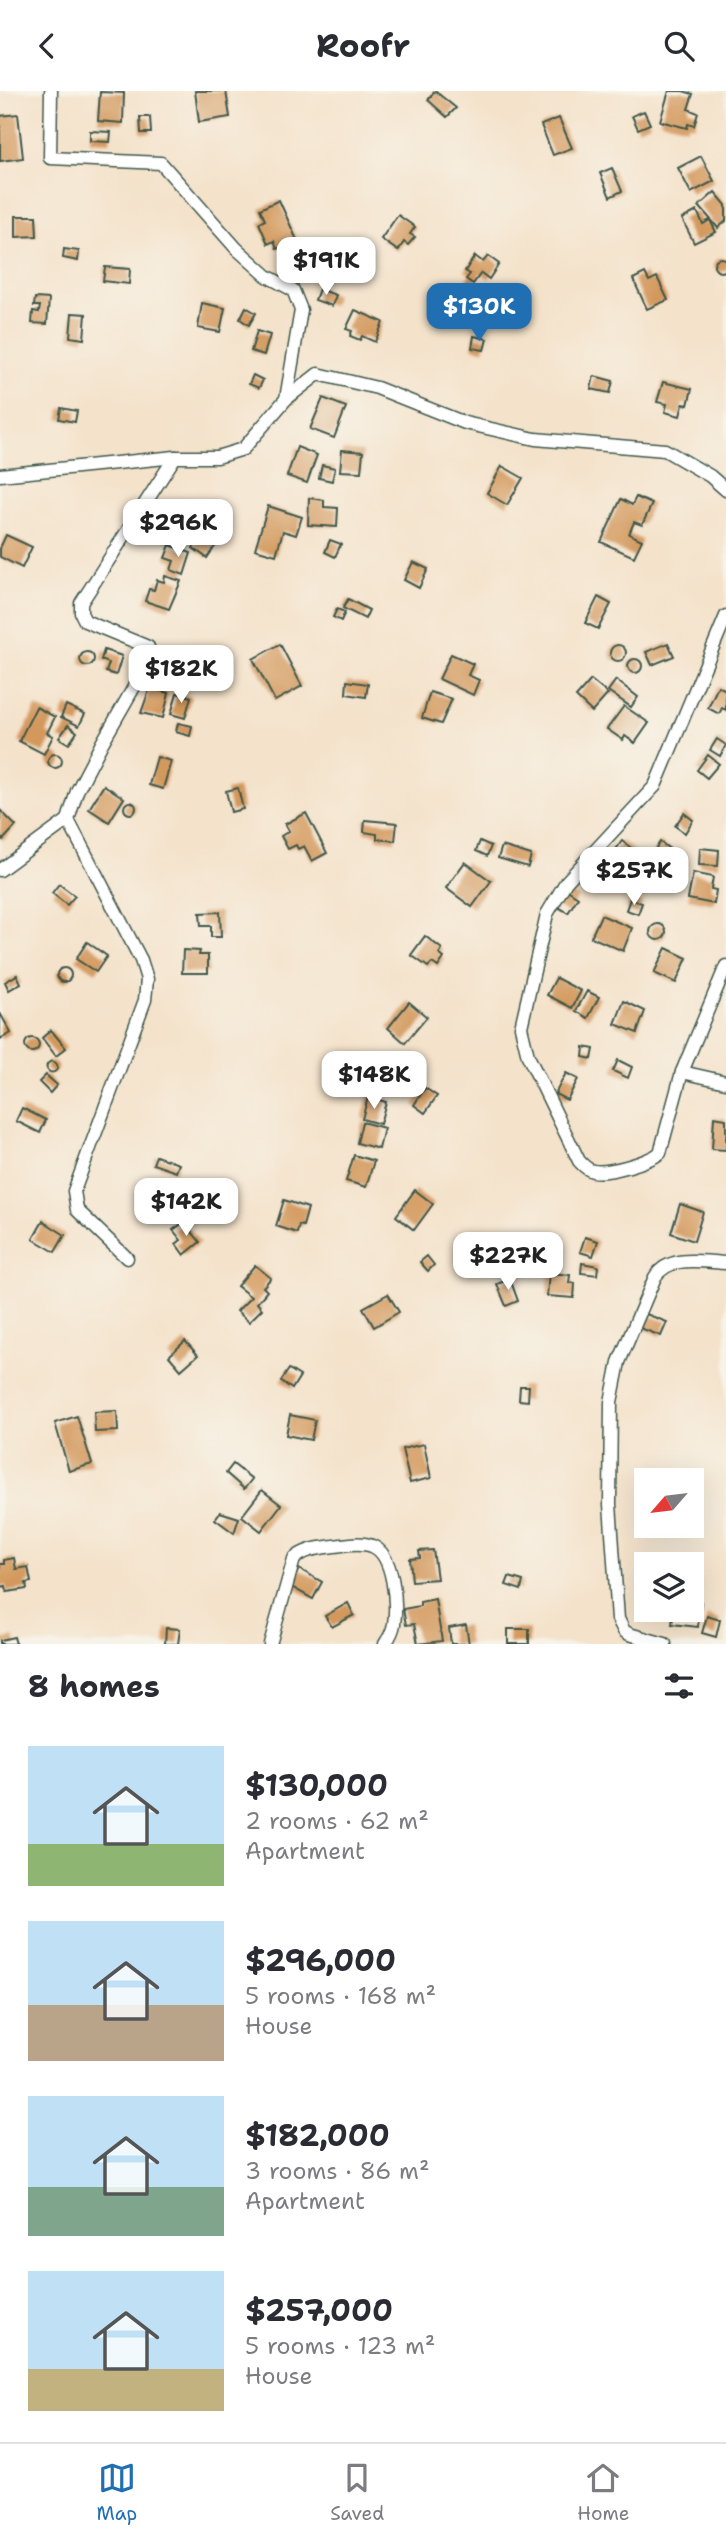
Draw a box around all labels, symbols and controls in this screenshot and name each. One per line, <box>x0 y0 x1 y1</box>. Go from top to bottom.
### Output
text: Roofr <box>316 24 410 67</box>
icon: back <box>28 27 66 65</box>
icon: search <box>660 27 698 65</box>
pin: $191K <box>277 237 375 297</box>
text: $191K <box>293 245 359 275</box>
pin: $130K <box>430 283 528 343</box>
text: $130K <box>443 291 515 321</box>
pin: $296K <box>129 499 227 559</box>
text: $296K <box>139 507 217 537</box>
pin: $182K <box>132 645 230 705</box>
text: $182K <box>145 653 217 683</box>
pin: $257K <box>585 847 683 907</box>
text: $257K <box>595 855 673 885</box>
pin: $148K <box>325 1051 423 1111</box>
text: $148K <box>338 1059 410 1089</box>
pin: $142K <box>137 1179 235 1238</box>
text: $142K <box>150 1186 222 1216</box>
pin: $227K <box>459 1233 557 1292</box>
text: $227K <box>469 1240 547 1270</box>
north arrow <box>634 1468 704 1538</box>
map controls <box>634 1468 704 1622</box>
button: layers <box>634 1552 704 1622</box>
text: 8 homes <box>28 1666 160 1707</box>
icon: filters <box>660 1667 698 1705</box>
text: $130,000 <box>245 1765 388 1806</box>
icon: home <box>84 1774 168 1858</box>
text: 2 rooms · 62 m² <box>245 1806 429 1836</box>
text: Apartment <box>245 1836 365 1866</box>
text: $296,000 <box>245 1940 396 1981</box>
icon: home <box>84 1949 168 2033</box>
text: 5 rooms · 168 m² <box>245 1981 436 2011</box>
text: House <box>245 2011 313 2041</box>
text: $182,000 <box>245 2115 390 2156</box>
icon: home <box>84 2124 168 2208</box>
text: 3 rooms · 86 m² <box>245 2156 430 2186</box>
text: Apartment <box>245 2186 365 2216</box>
text: $257,000 <box>245 2290 393 2331</box>
icon: home <box>84 2299 168 2383</box>
text: 5 rooms · 123 m² <box>245 2331 435 2361</box>
text: House <box>245 2361 313 2391</box>
tab: Map <box>97 2459 137 2526</box>
tab: Saved <box>330 2459 384 2526</box>
tab: Home <box>577 2459 629 2526</box>

